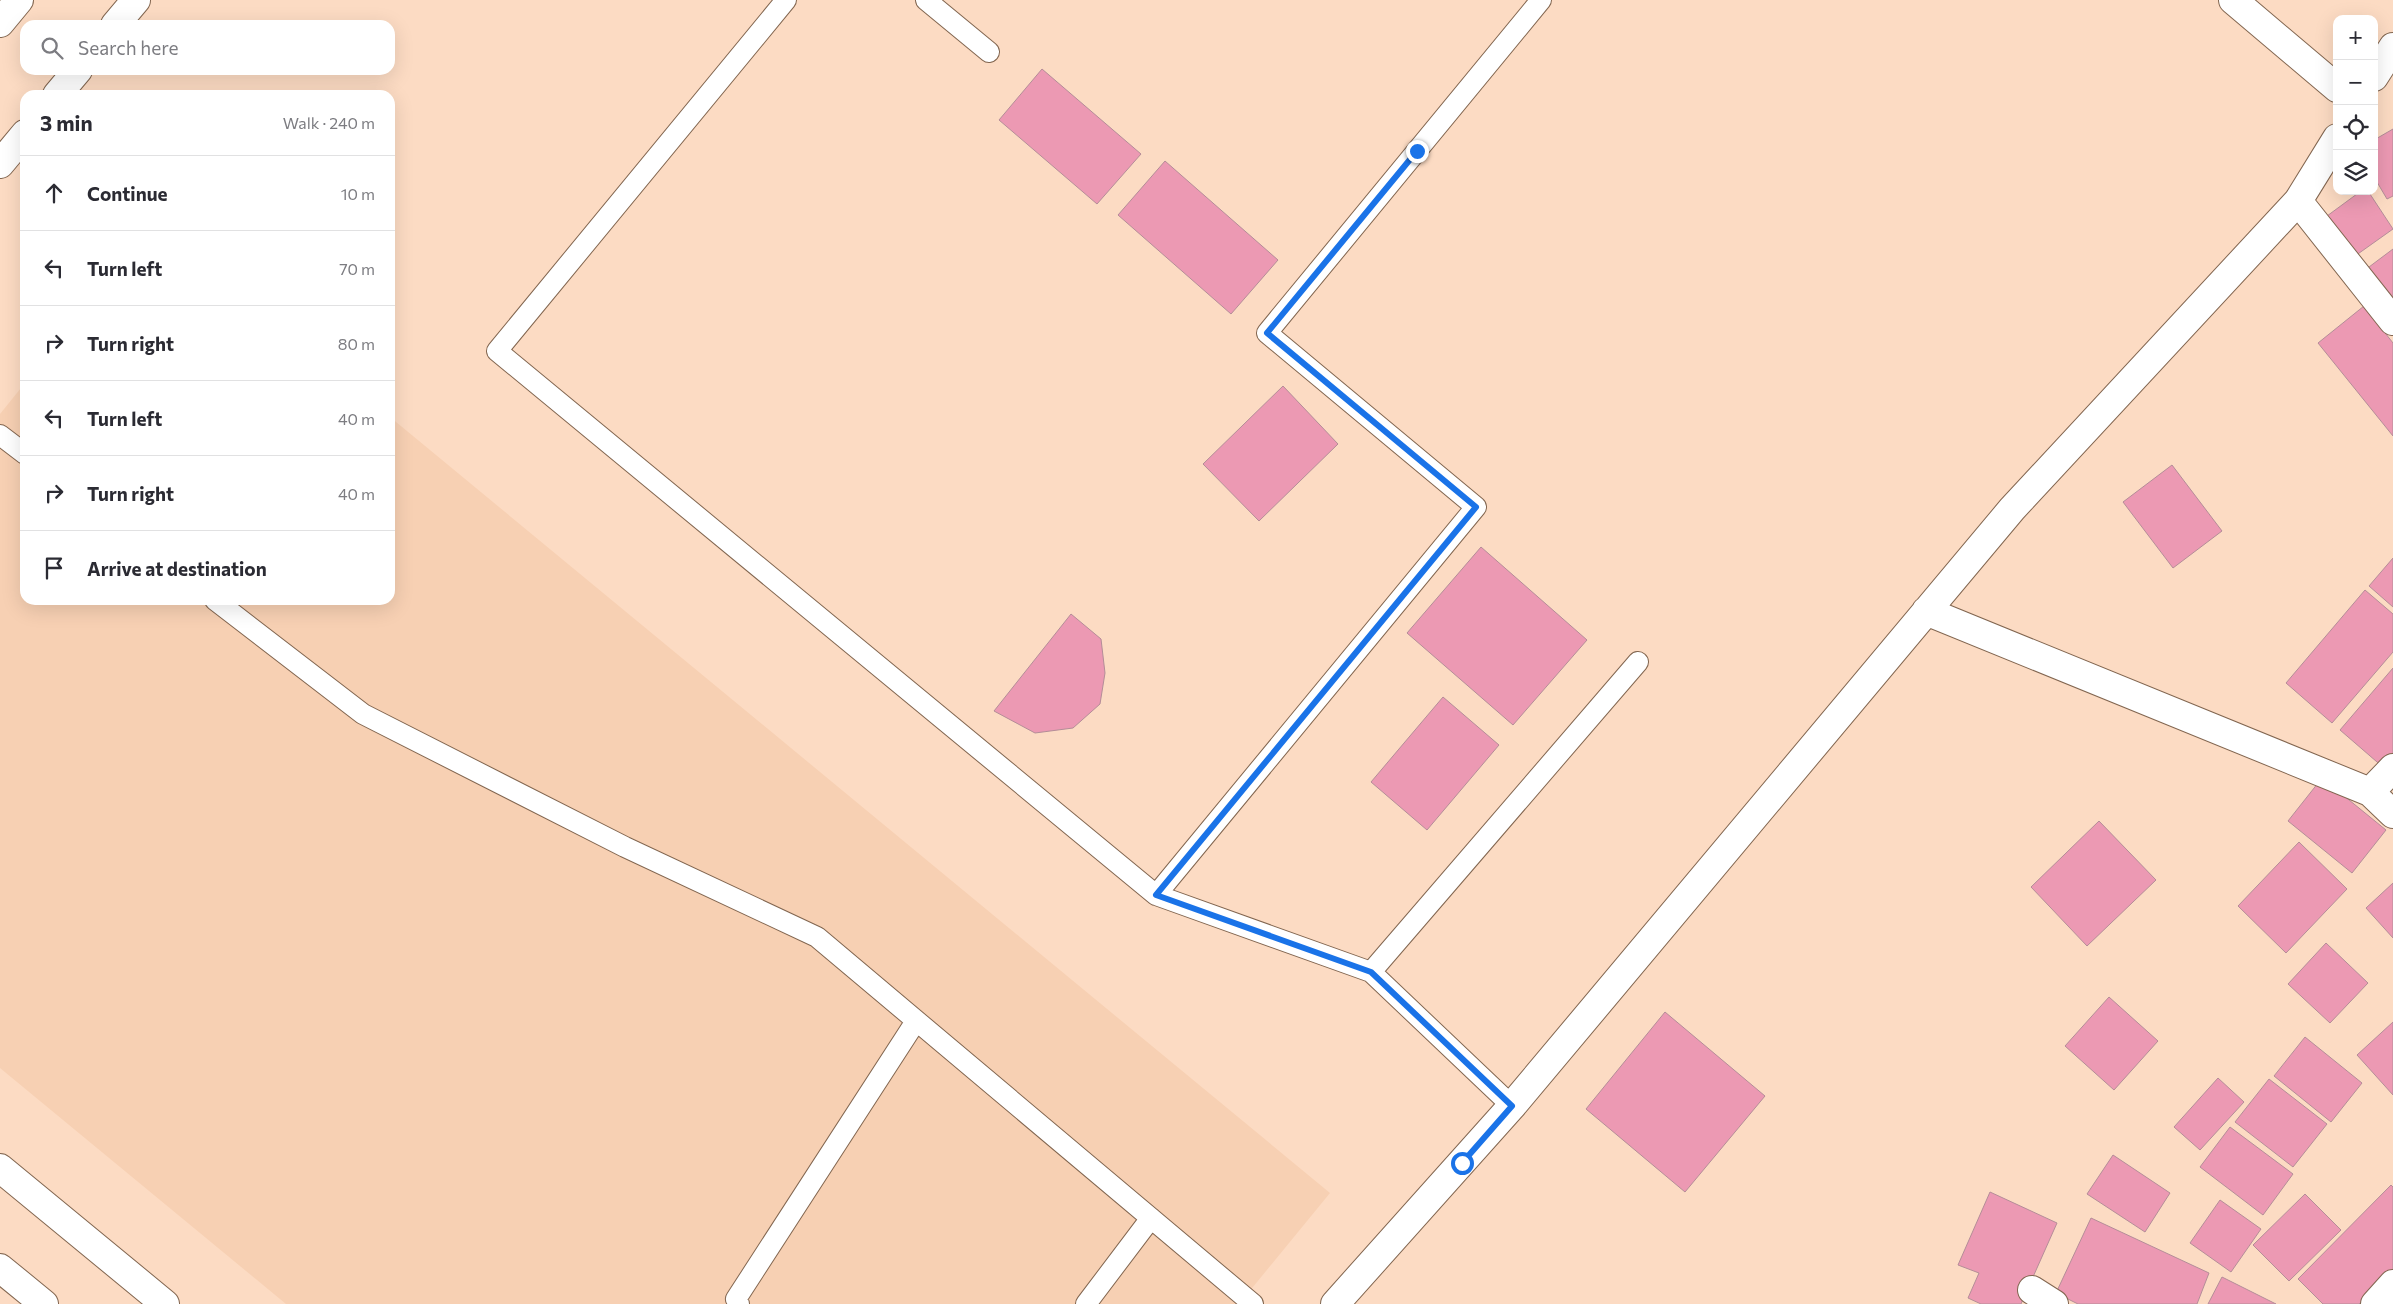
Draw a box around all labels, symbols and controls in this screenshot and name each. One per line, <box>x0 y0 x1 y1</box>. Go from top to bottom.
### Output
map controls <box>2333 15 2378 195</box>
button: + <box>2333 15 2378 60</box>
search box <box>20 20 395 75</box>
icon: search <box>38 34 66 62</box>
text: Search here <box>78 36 178 59</box>
button: − <box>2333 60 2378 105</box>
button: locate <box>2333 105 2378 150</box>
text: 3 min <box>40 110 93 135</box>
text: Walk · 240 m <box>283 113 375 132</box>
route end <box>1406 140 1429 163</box>
button: layers <box>2333 150 2378 195</box>
icon: ahead <box>40 179 68 207</box>
text: Continue <box>87 182 167 205</box>
text: 10 m <box>341 184 375 203</box>
icon: left <box>40 254 68 282</box>
text: Turn left <box>87 257 162 280</box>
text: 70 m <box>339 259 375 278</box>
icon: right <box>40 329 68 357</box>
text: Turn right <box>87 332 174 355</box>
text: 80 m <box>338 334 375 353</box>
icon: left <box>40 404 68 432</box>
text: Turn left <box>87 407 162 430</box>
text: 40 m <box>338 409 375 428</box>
icon: right <box>40 479 68 507</box>
text: Turn right <box>87 482 174 505</box>
text: 40 m <box>338 484 375 503</box>
icon: arrive <box>40 554 68 582</box>
text: Arrive at destination <box>87 557 267 580</box>
route start <box>1451 1152 1474 1175</box>

